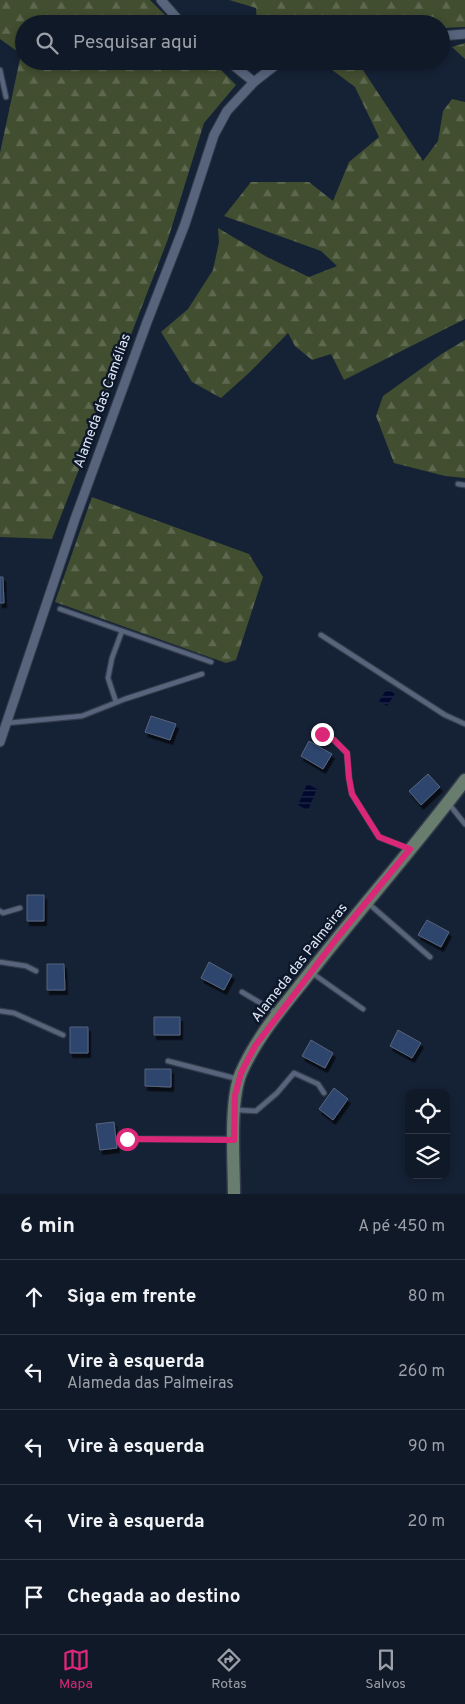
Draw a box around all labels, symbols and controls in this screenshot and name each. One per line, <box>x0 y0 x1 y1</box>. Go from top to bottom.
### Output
search box <box>15 15 450 70</box>
icon: search <box>33 29 61 57</box>
text: Pesquisar aqui <box>73 31 197 55</box>
street label: Alameda das Camélias <box>71 332 135 470</box>
route end <box>311 723 334 746</box>
street label: Alameda das Palmeiras <box>248 900 352 1026</box>
map controls <box>405 1089 450 1179</box>
button: locate <box>405 1089 450 1134</box>
route start <box>116 1128 139 1151</box>
button: layers <box>405 1134 450 1179</box>
text: 6 min <box>20 1213 75 1240</box>
text: A pé · 450 m <box>358 1217 445 1237</box>
icon: ahead <box>20 1283 48 1311</box>
text: Siga em frente <box>67 1285 196 1309</box>
text: 80 m <box>408 1287 445 1307</box>
text: Vire à esquerda <box>67 1350 205 1374</box>
icon: left <box>20 1358 48 1386</box>
text: 260 m <box>398 1362 445 1382</box>
text: Alameda das Palmeiras <box>67 1374 234 1394</box>
icon: left <box>20 1433 48 1461</box>
text: Vire à esquerda <box>67 1435 205 1459</box>
text: 90 m <box>408 1437 445 1457</box>
icon: left <box>20 1508 48 1536</box>
text: Vire à esquerda <box>67 1510 205 1534</box>
text: 20 m <box>408 1512 445 1532</box>
icon: arrive <box>20 1583 48 1611</box>
text: Chegada ao destino <box>67 1585 241 1609</box>
tab: Mapa <box>59 1646 93 1693</box>
tab: Rotas <box>211 1646 247 1693</box>
tab: Salvos <box>365 1646 406 1693</box>

